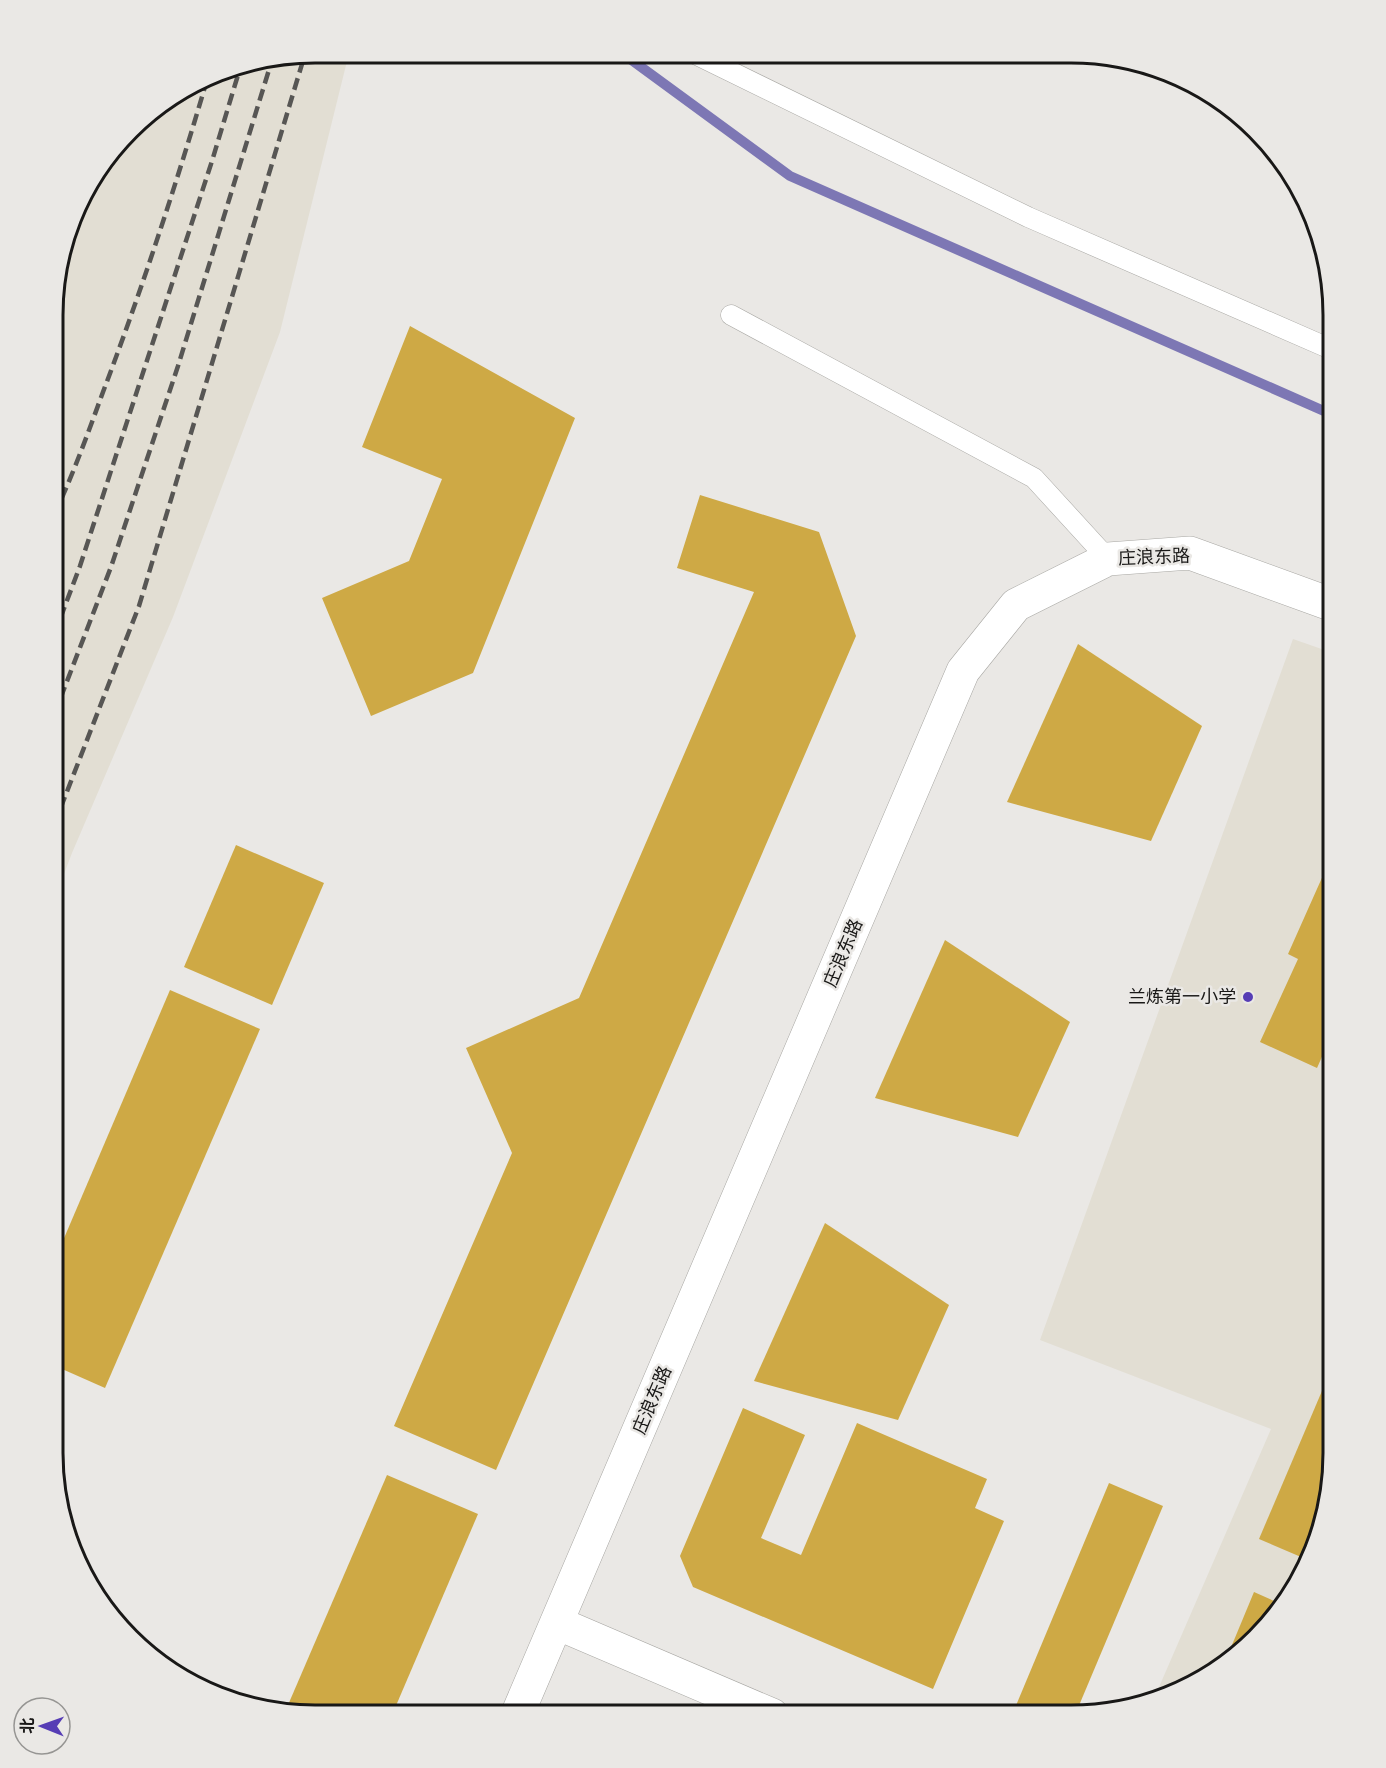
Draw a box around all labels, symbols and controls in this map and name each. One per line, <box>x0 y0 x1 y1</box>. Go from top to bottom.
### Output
street label: 庄浪东路 <box>1118 545 1190 569</box>
street label: 庄浪东路 <box>819 916 867 990</box>
place label: 兰炼第一小学 <box>1128 986 1236 1008</box>
marker: 兰炼第一小学 <box>1241 990 1255 1004</box>
street label: 庄浪东路 <box>628 1363 676 1437</box>
north arrow <box>12 1696 72 1756</box>
text: 北 <box>18 1718 37 1734</box>

